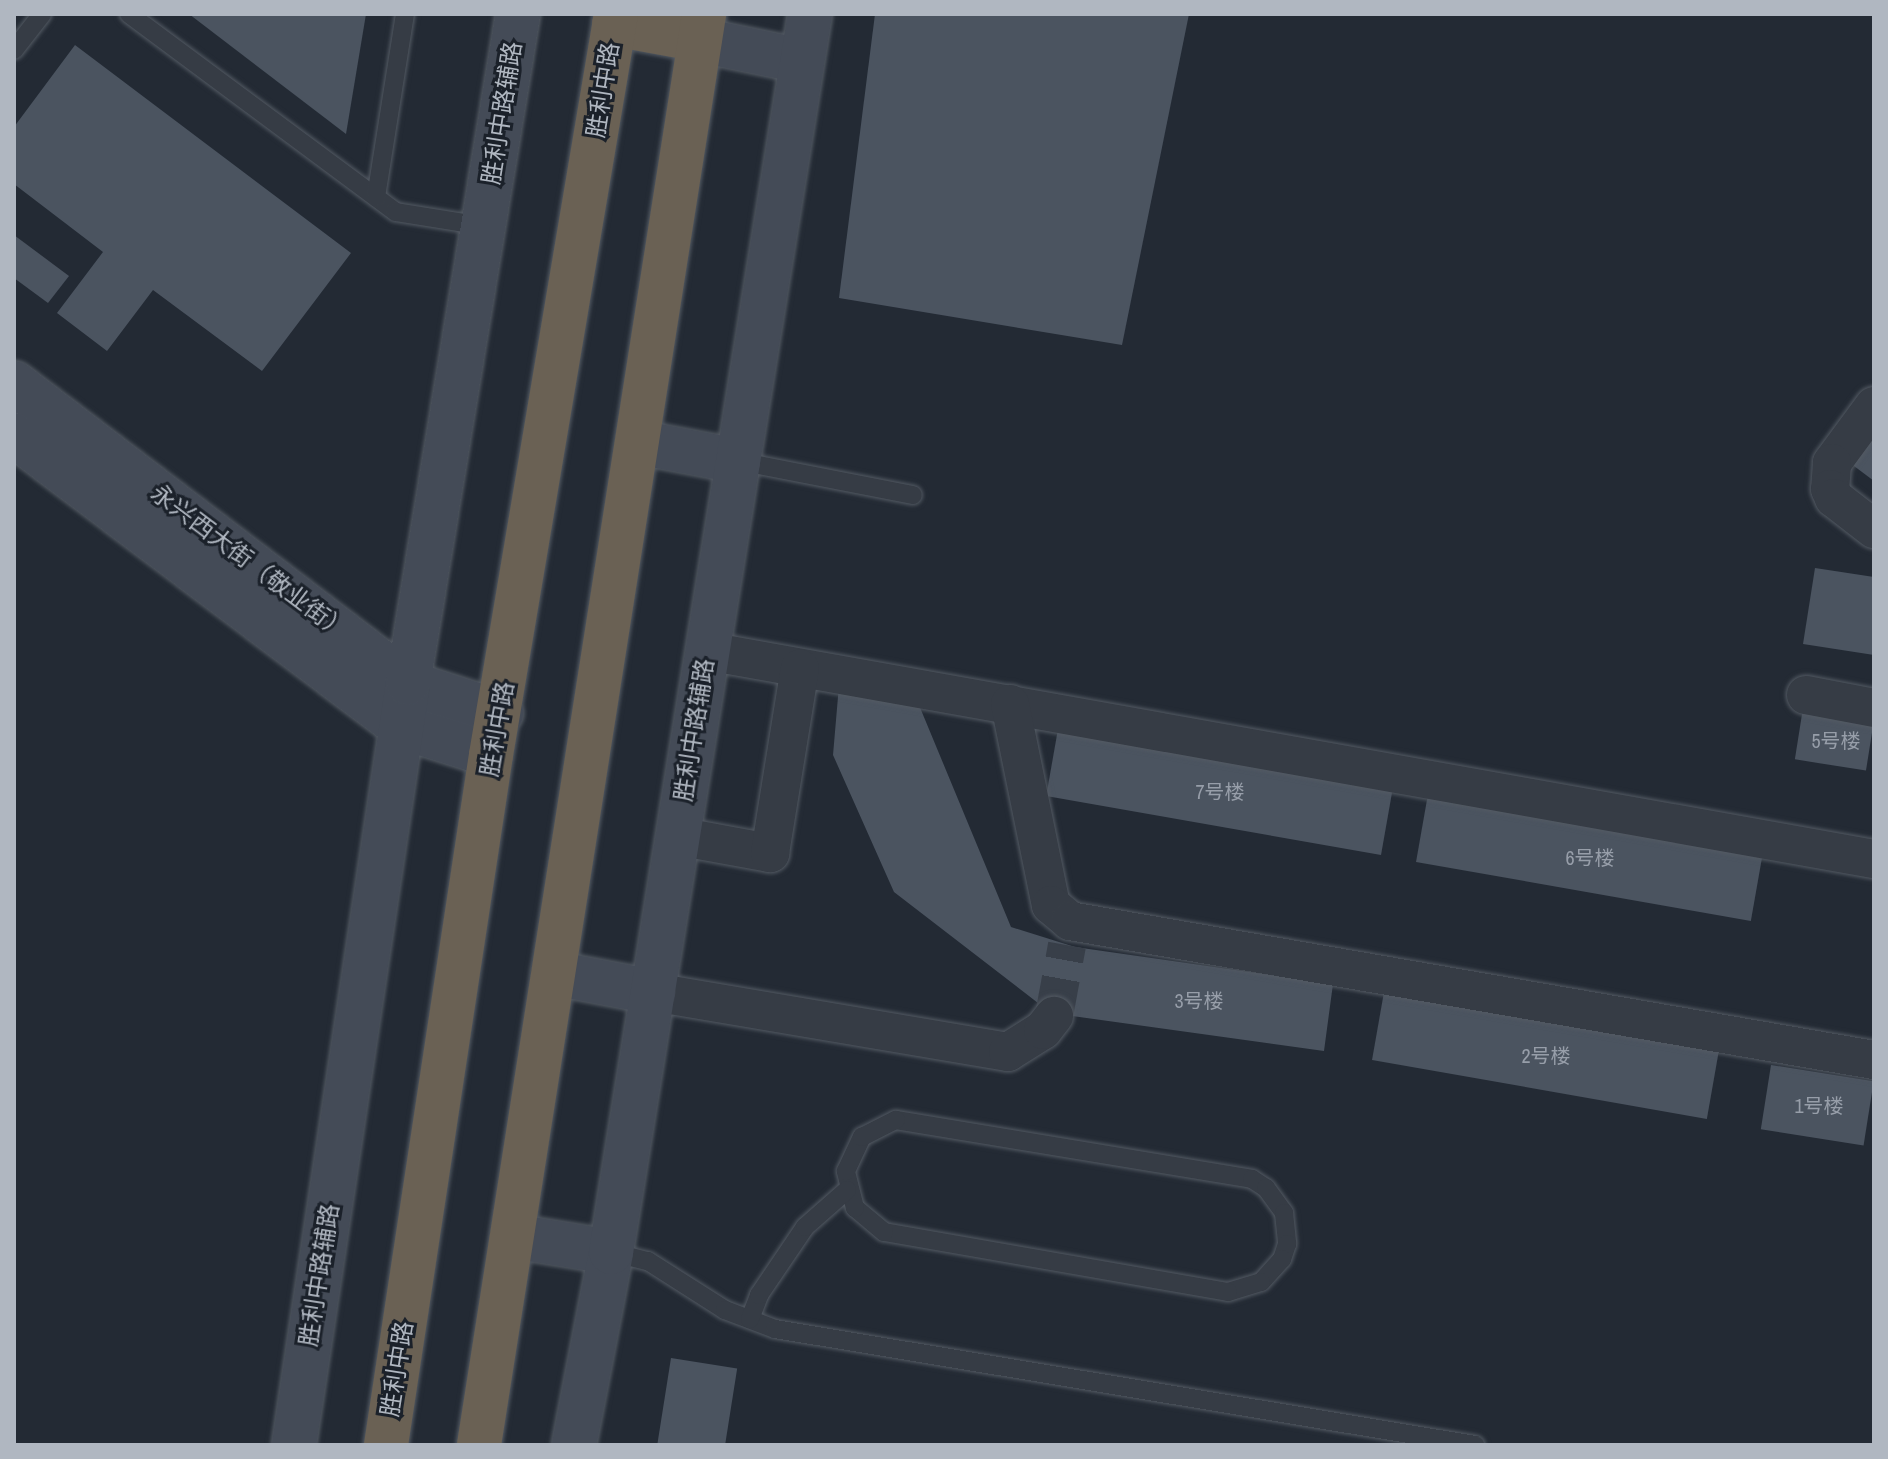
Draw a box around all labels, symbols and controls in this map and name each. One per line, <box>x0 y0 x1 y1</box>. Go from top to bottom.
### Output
street label: 胜利中路辅路 <box>477 40 527 186</box>
street label: 胜利中路 <box>581 40 625 140</box>
street label: 永兴西大街（敬业街） <box>145 478 355 646</box>
street label: 胜利中路辅路 <box>669 657 719 803</box>
street label: 胜利中路 <box>474 679 520 779</box>
house number: 5号楼 <box>1811 728 1861 752</box>
house number: 7号楼 <box>1195 779 1245 803</box>
house number: 6号楼 <box>1565 845 1615 869</box>
house number: 3号楼 <box>1174 988 1224 1012</box>
house number: 2号楼 <box>1521 1043 1571 1067</box>
house number: 1号楼 <box>1794 1093 1844 1117</box>
street label: 胜利中路辅路 <box>294 1202 344 1348</box>
street label: 胜利中路 <box>375 1319 419 1419</box>

